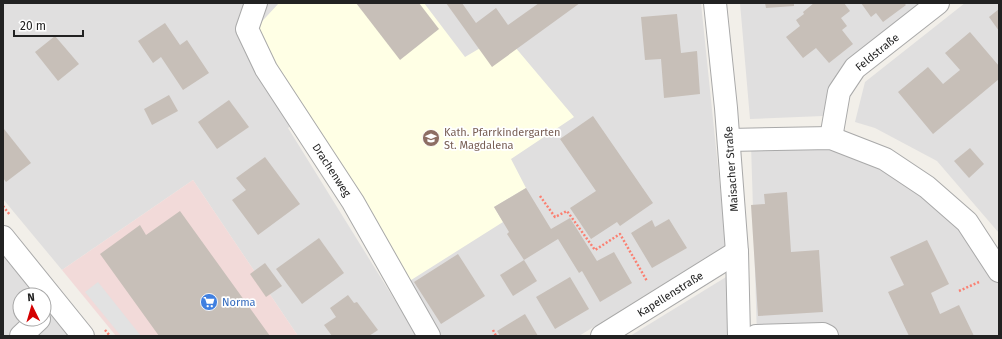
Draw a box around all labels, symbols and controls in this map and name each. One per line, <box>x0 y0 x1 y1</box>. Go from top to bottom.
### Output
scale bar <box>14 12 83 38</box>
text: 20 m <box>20 19 46 33</box>
street label: Feldstraße <box>853 31 902 74</box>
place label: Kath. Pfarrkindergarten St. Magdalena <box>444 126 560 152</box>
street label: Maisacher Straße <box>722 126 741 212</box>
school or university icon: Kath. Pfarrkindergarten St. Magdalena <box>421 128 441 148</box>
street label: Drachenweg <box>310 141 354 199</box>
street label: Kapellenstraße <box>635 269 706 320</box>
north arrow <box>12 287 52 327</box>
text: N <box>27 291 35 304</box>
supermarket icon: Norma <box>199 292 219 312</box>
place label: Norma <box>222 296 256 309</box>

